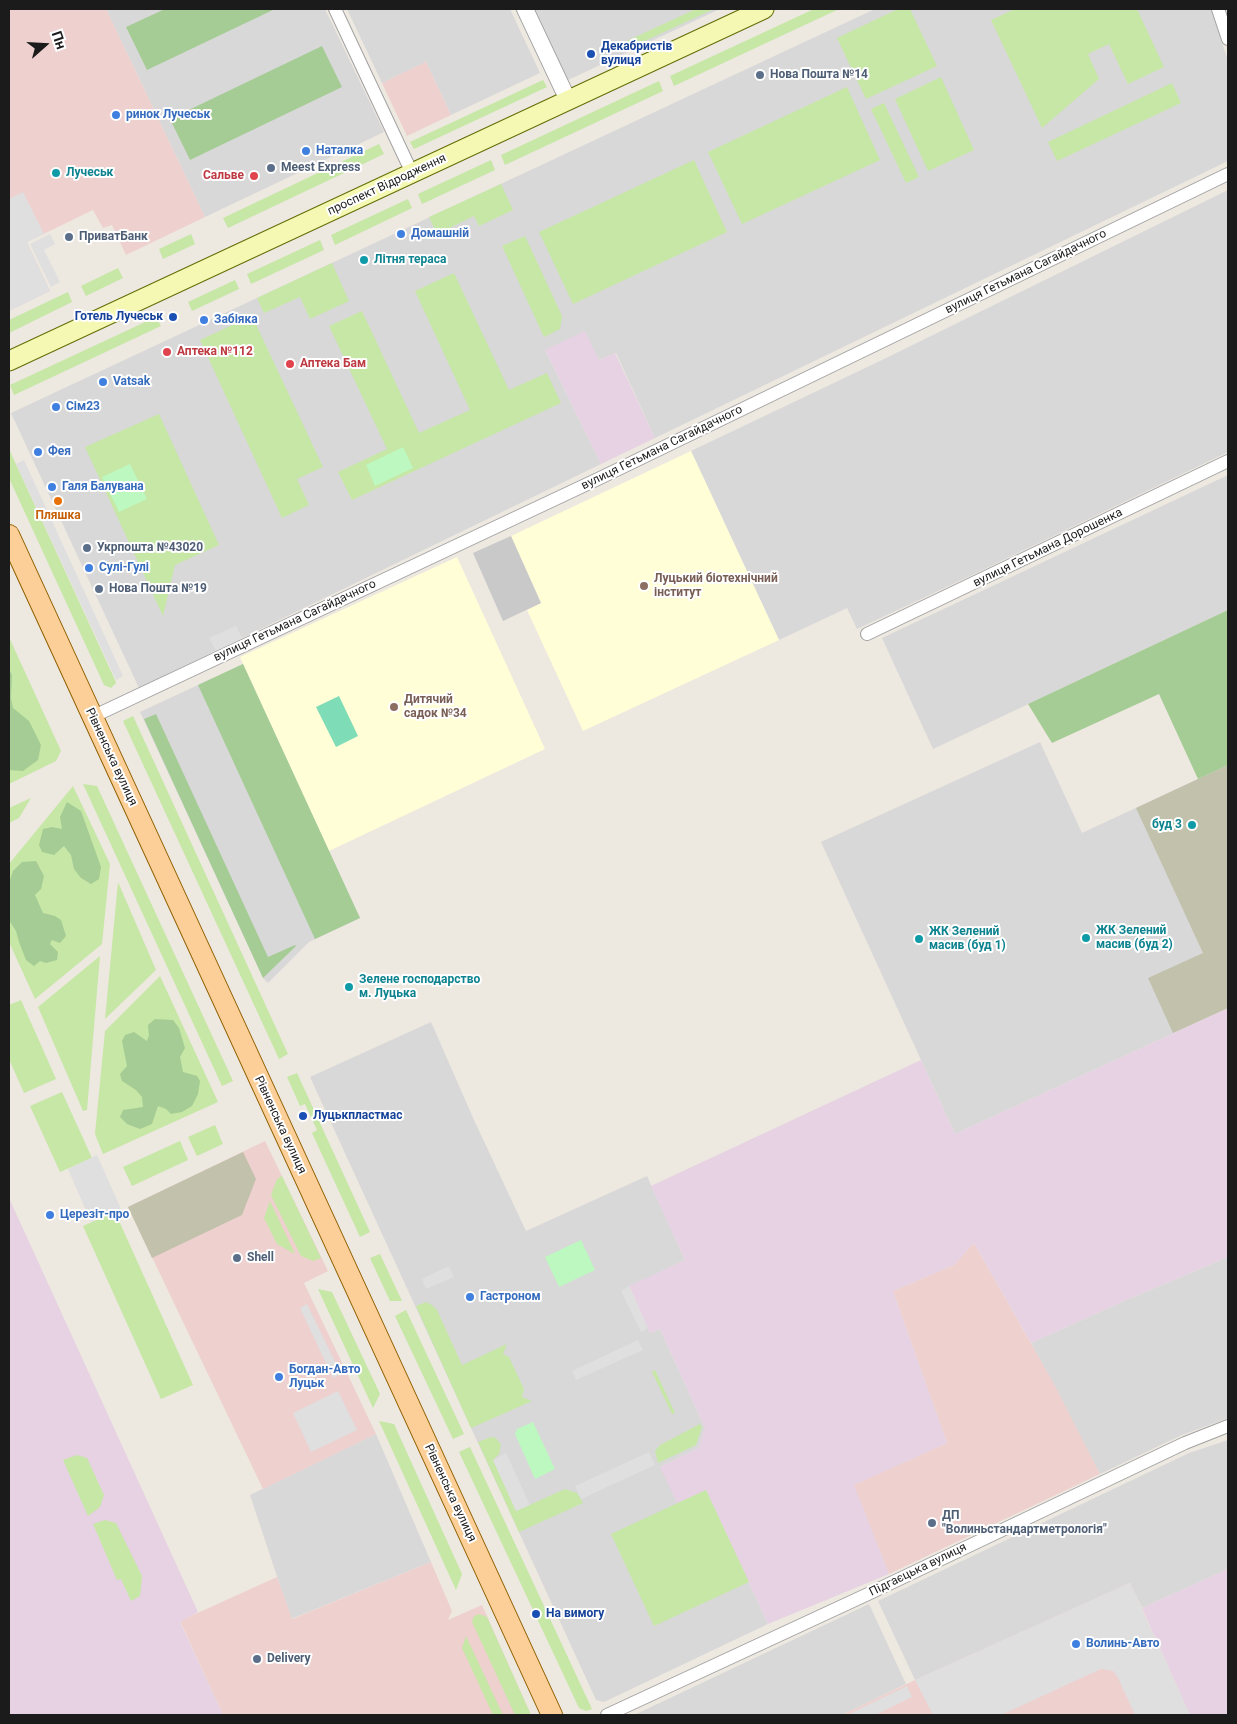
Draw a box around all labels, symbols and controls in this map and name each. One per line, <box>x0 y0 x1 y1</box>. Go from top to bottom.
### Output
north arrow <box>20 20 70 70</box>
text: Пн <box>49 29 70 51</box>
place label: Декабристів вулиця <box>601 40 672 68</box>
marker: Декабристів вулиця <box>585 48 597 60</box>
place label: Нова Пошта №14 <box>770 68 868 82</box>
marker: Нова Пошта №14 <box>754 69 766 81</box>
place label: ринок Лучеськ <box>126 108 210 122</box>
marker: ринок Лучеськ <box>110 109 122 121</box>
place label: Наталка <box>316 144 363 158</box>
marker: Наталка <box>300 145 312 157</box>
street label: проспект Відродження <box>325 151 449 219</box>
place label: Meest Express <box>281 161 360 175</box>
marker: Meest Express <box>265 162 277 174</box>
place label: Лучеськ <box>66 166 113 180</box>
marker: Лучеськ <box>50 167 62 179</box>
place label: Сальве <box>203 169 244 183</box>
marker: Сальве <box>248 170 260 182</box>
place label: Домашній <box>411 227 469 241</box>
street label: вулиця Гетьмана Сагайдачного <box>943 227 1109 317</box>
marker: Домашній <box>395 228 407 240</box>
place label: ПриватБанк <box>79 230 148 244</box>
marker: ПриватБанк <box>63 231 75 243</box>
place label: Літня тераса <box>374 253 446 267</box>
marker: Літня тераса <box>358 254 370 266</box>
place label: Готель Лучеськ <box>75 310 163 324</box>
marker: Готель Лучеськ <box>167 311 179 323</box>
place label: Забіяка <box>214 313 258 327</box>
marker: Забіяка <box>198 314 210 326</box>
place label: Аптека №112 <box>177 345 253 359</box>
marker: Аптека №112 <box>161 346 173 358</box>
place label: Аптека Бам <box>300 357 366 371</box>
marker: Аптека Бам <box>284 358 296 370</box>
place label: Vatsak <box>113 375 150 389</box>
marker: Vatsak <box>97 376 109 388</box>
place label: Сім23 <box>66 400 100 414</box>
marker: Сім23 <box>50 401 62 413</box>
street label: вулиця Гетьмана Сагайдачного <box>579 403 745 493</box>
place label: Фея <box>48 445 71 459</box>
marker: Фея <box>32 446 44 458</box>
place label: Галя Балувана <box>62 480 144 494</box>
marker: Галя Балувана <box>46 481 58 493</box>
marker: Пляшка <box>52 495 64 507</box>
street label: вулиця Гетьмана Дорошенка <box>971 506 1125 590</box>
place label: Пляшка <box>35 509 81 523</box>
place label: Укрпошта №43020 <box>97 541 203 555</box>
marker: Укрпошта №43020 <box>81 542 93 554</box>
place label: Сулі-Гулі <box>99 561 149 575</box>
marker: Сулі-Гулі <box>83 562 95 574</box>
place label: Луцький біотехнічний інститут <box>654 572 778 600</box>
street label: вулиця Гетьмана Сагайдачного <box>212 577 378 665</box>
marker: Луцький біотехнічний інститут <box>638 580 650 592</box>
place label: Нова Пошта №19 <box>109 582 207 596</box>
marker: Нова Пошта №19 <box>93 583 105 595</box>
place label: Дитячий садок №34 <box>404 693 467 721</box>
marker: Дитячий садок №34 <box>388 701 400 713</box>
street label: Рівненська вулиця <box>82 706 140 808</box>
place label: буд 3 <box>1152 818 1182 832</box>
marker: буд 3 <box>1186 819 1198 831</box>
place label: ЖК Зелений масив (буд 2) <box>1096 924 1173 952</box>
place label: ЖК Зелений масив (буд 1) <box>929 925 1006 953</box>
marker: ЖК Зелений масив (буд 2) <box>1080 932 1092 944</box>
marker: ЖК Зелений масив (буд 1) <box>913 933 925 945</box>
place label: Зелене господарство м. Луцька <box>359 973 480 1001</box>
marker: Зелене господарство м. Луцька <box>343 981 355 993</box>
street label: Рівненська вулиця <box>251 1074 309 1176</box>
place label: Луцькпластмас <box>313 1109 402 1123</box>
marker: Луцькпластмас <box>297 1110 309 1122</box>
place label: Церезіт-про <box>60 1208 129 1222</box>
marker: Церезіт-про <box>44 1209 56 1221</box>
place label: Shell <box>247 1251 274 1265</box>
marker: Shell <box>231 1252 243 1264</box>
place label: Гастроном <box>480 1290 541 1304</box>
marker: Гастроном <box>464 1291 476 1303</box>
place label: Богдан-Авто Луцьк <box>289 1363 361 1391</box>
marker: Богдан-Авто Луцьк <box>273 1371 285 1383</box>
street label: Рівненська вулиця <box>421 1442 479 1544</box>
place label: ДП "Волиньстандартметрологія" <box>942 1509 1107 1537</box>
marker: ДП "Волиньстандартметрологія" <box>926 1517 938 1529</box>
street label: Підгаєцька вулиця <box>867 1540 969 1600</box>
place label: На вимогу <box>546 1607 604 1621</box>
marker: На вимогу <box>530 1608 542 1620</box>
place label: Волинь-Авто <box>1086 1637 1160 1651</box>
marker: Волинь-Авто <box>1070 1638 1082 1650</box>
place label: Delivery <box>267 1652 311 1666</box>
marker: Delivery <box>251 1653 263 1665</box>

